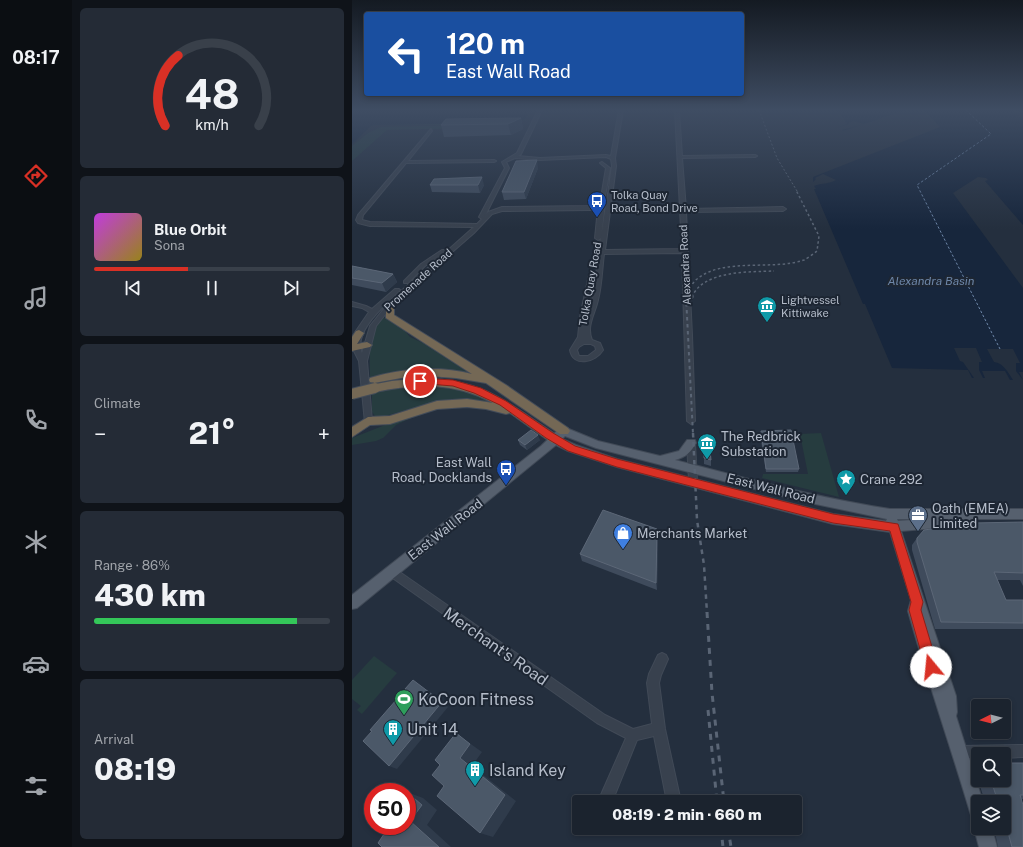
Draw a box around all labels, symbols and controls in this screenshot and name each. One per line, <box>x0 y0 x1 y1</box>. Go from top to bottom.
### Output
text: 120 m <box>446 27 525 60</box>
icon: left <box>380 28 432 80</box>
text: 08:17 <box>12 47 60 68</box>
text: East Wall Road <box>446 61 571 82</box>
text: 48 <box>184 69 240 118</box>
text: km/h <box>195 115 229 132</box>
icon: directions <box>22 162 50 190</box>
place label: Tolka Quay Road, Bond Drive <box>611 189 698 214</box>
bus stop icon: Tolka Quay Road, Bond Drive <box>586 190 608 218</box>
text: Blue Orbit <box>154 221 227 238</box>
street label: Alexandra Road <box>677 224 693 306</box>
text: Sona <box>154 238 185 253</box>
street label: Tolka Quay Road <box>577 241 603 327</box>
street label: Promenade Road <box>382 246 454 314</box>
water label: Alexandra Basin <box>887 274 975 288</box>
icon: previous <box>122 277 144 299</box>
icon: pause <box>201 277 223 299</box>
icon: next <box>280 277 302 299</box>
icon: music <box>22 284 50 312</box>
place label: Lightvessel Kittiwake <box>781 294 840 319</box>
museum icon: Lightvessel Kittiwake <box>756 295 778 323</box>
pin <box>403 364 437 398</box>
icon: arrive <box>409 370 431 392</box>
text: Climate <box>94 396 141 411</box>
icon: phone <box>22 406 50 434</box>
text: 21° <box>188 415 236 451</box>
text: − <box>94 421 106 447</box>
text: + <box>318 421 330 447</box>
place label: The Redbrick Substation <box>721 429 801 459</box>
museum icon: The Redbrick Substation <box>696 432 718 460</box>
place label: East Wall Road, Docklands <box>391 455 492 485</box>
bus stop icon: East Wall Road, Docklands <box>495 458 517 486</box>
place icon: Crane 292 <box>835 468 857 496</box>
street label: East Wall Road <box>725 470 816 507</box>
place label: Crane 292 <box>860 472 923 487</box>
street label: East Wall Road <box>405 496 485 563</box>
place label: Oath (EMEA) Limited <box>932 501 1009 531</box>
office icon: Oath (EMEA) Limited <box>907 504 929 532</box>
shop icon: Merchants Market <box>612 522 634 550</box>
place label: Merchants Market <box>637 526 747 541</box>
icon: climate <box>22 528 50 556</box>
text: Range · 86% <box>94 558 170 573</box>
text: 430 km <box>94 577 206 613</box>
street label: Merchant's Road <box>440 603 552 690</box>
position arrow <box>910 646 952 688</box>
icon: car <box>22 650 50 678</box>
sports icon: KoCoon Fitness <box>393 688 415 716</box>
place label: KoCoon Fitness <box>418 690 534 709</box>
north arrow <box>971 699 1011 739</box>
map controls <box>971 699 1011 835</box>
building icon: Unit 14 <box>382 718 404 746</box>
place label: Unit 14 <box>407 720 458 739</box>
text: Arrival <box>94 732 134 747</box>
button: search <box>971 747 1011 787</box>
text: 08:19 <box>94 751 176 787</box>
building icon: Island Key <box>464 759 486 787</box>
place label: Island Key <box>489 761 566 780</box>
icon: filters <box>22 772 50 800</box>
speed limit sign: 50 <box>364 783 416 835</box>
button: layers <box>971 795 1011 835</box>
text: 08:19 · 2 min · 660 m <box>612 806 762 823</box>

